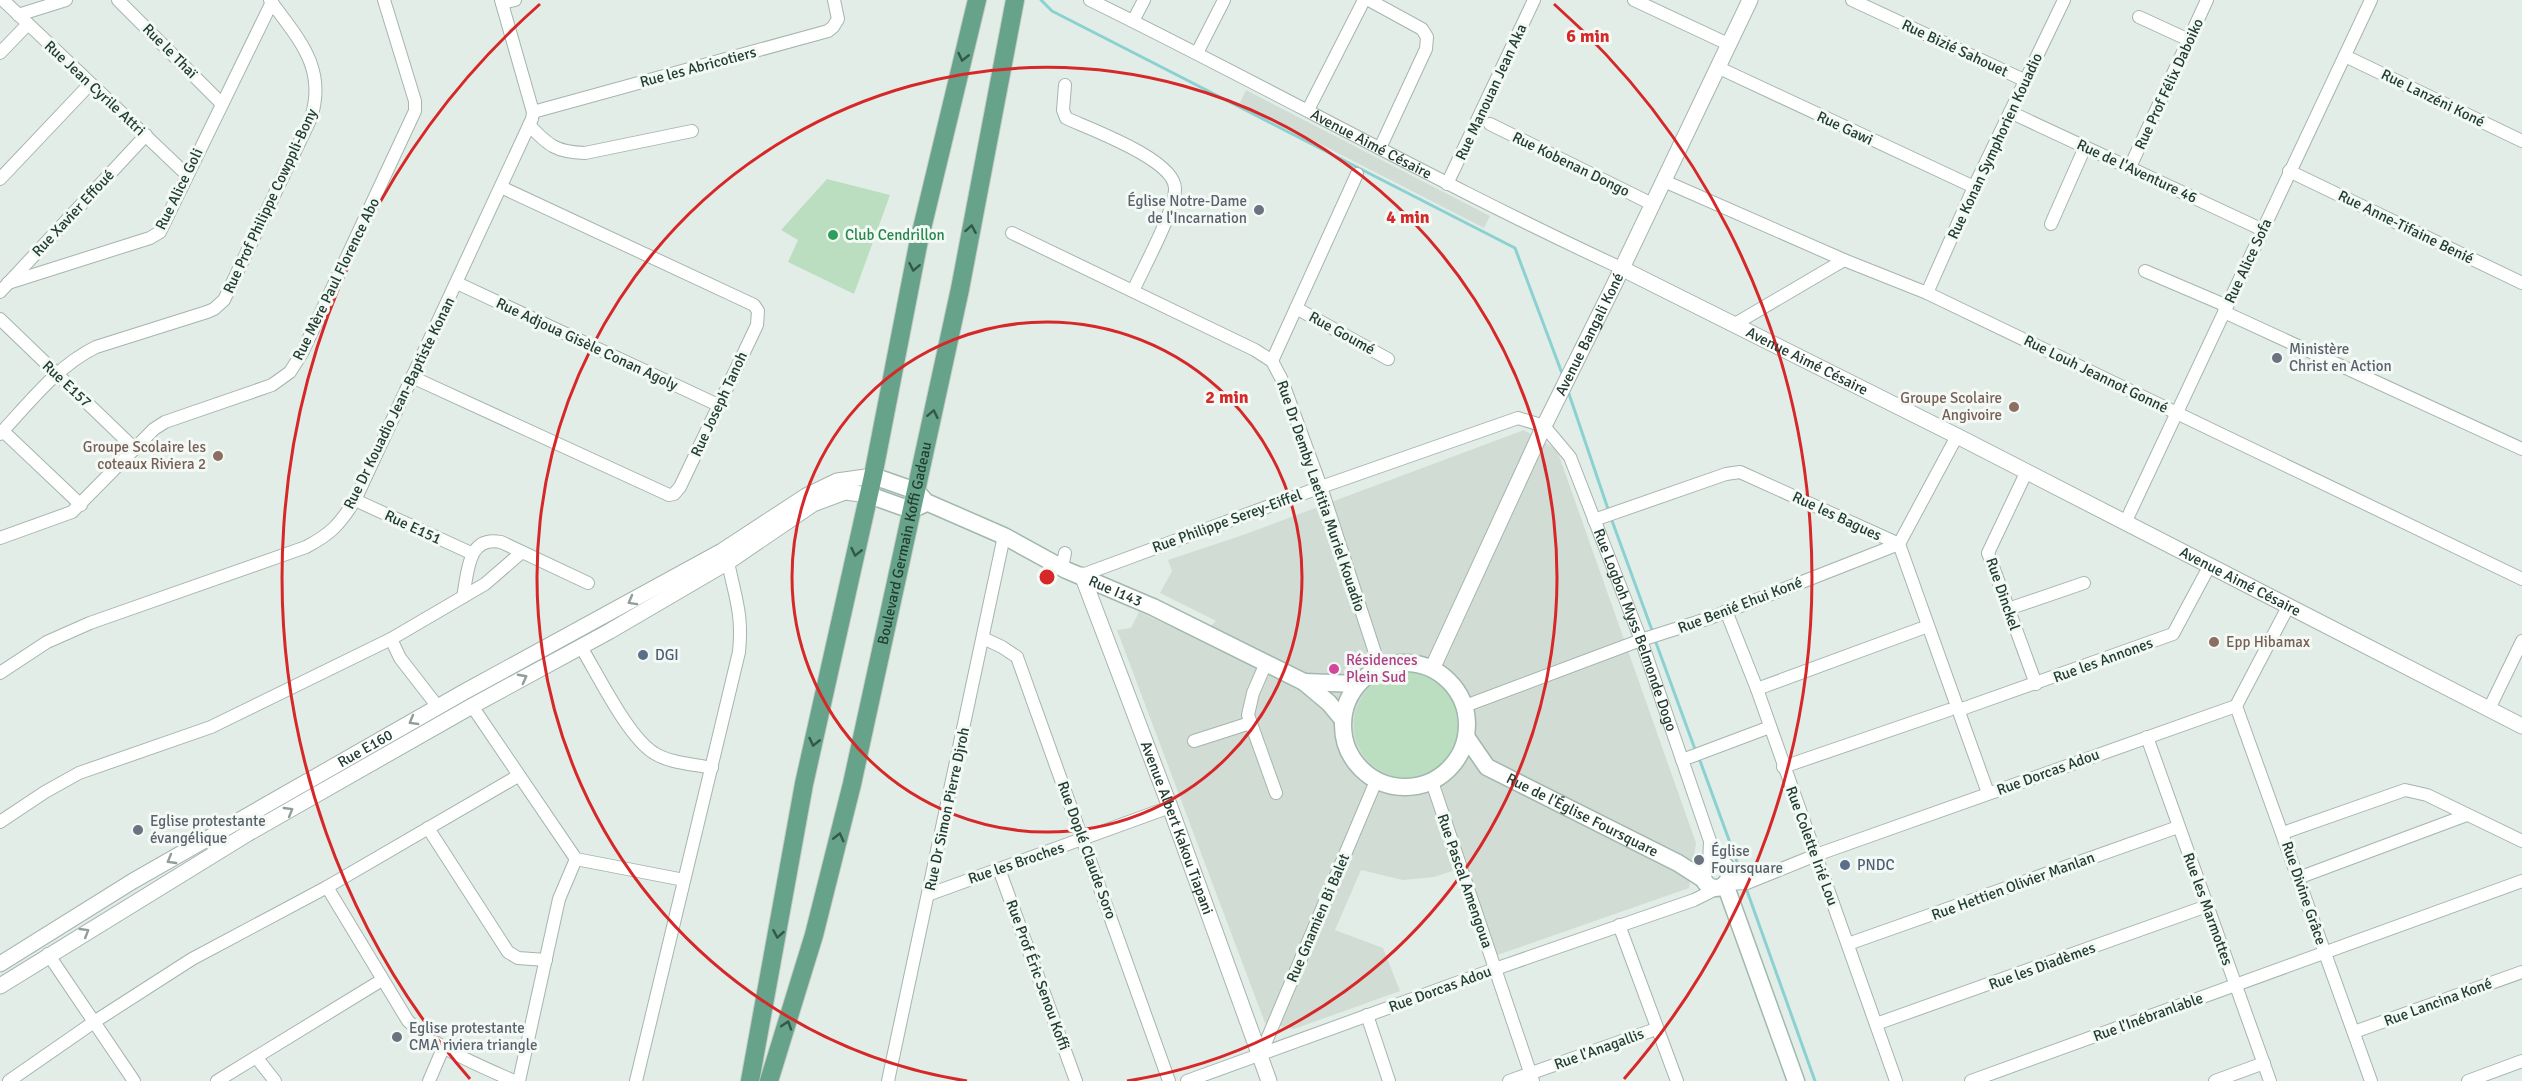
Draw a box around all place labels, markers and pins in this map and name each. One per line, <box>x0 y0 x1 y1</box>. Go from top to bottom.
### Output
place label: Église Notre-Dame de l'Incarnation <box>1127 191 1247 227</box>
marker: Église Notre-Dame de l'Incarnation <box>1252 203 1266 217</box>
place label: Club Cendrillon <box>845 226 945 244</box>
marker: Club Cendrillon <box>826 228 840 242</box>
place label: Ministère Christ en Action <box>2289 340 2392 375</box>
marker: Ministère Christ en Action <box>2270 351 2284 365</box>
place label: Groupe Scolaire Angivoire <box>1900 389 2002 424</box>
marker: Groupe Scolaire Angivoire <box>2007 400 2021 414</box>
place label: Groupe Scolaire les coteaux Riviera 2 <box>83 438 206 473</box>
marker: Groupe Scolaire les coteaux Riviera 2 <box>211 449 225 463</box>
centre of rings <box>1037 567 1057 587</box>
place label: Epp Hibamax <box>2226 633 2310 651</box>
marker: Epp Hibamax <box>2207 635 2221 649</box>
place label: DGI <box>655 646 679 664</box>
marker: DGI <box>636 648 650 662</box>
place label: Résidences Plein Sud <box>1346 651 1418 686</box>
marker: Résidences Plein Sud <box>1327 662 1341 676</box>
place label: Eglise protestante évangélique <box>150 812 266 847</box>
marker: Eglise protestante évangélique <box>131 823 145 837</box>
place label: Église Foursquare <box>1711 841 1783 877</box>
marker: Église Foursquare <box>1692 853 1706 867</box>
place label: PNDC <box>1857 856 1894 874</box>
marker: PNDC <box>1838 858 1852 872</box>
place label: Eglise protestante CMA riviera triangle <box>409 1019 537 1054</box>
marker: Eglise protestante CMA riviera triangle <box>390 1030 404 1044</box>

